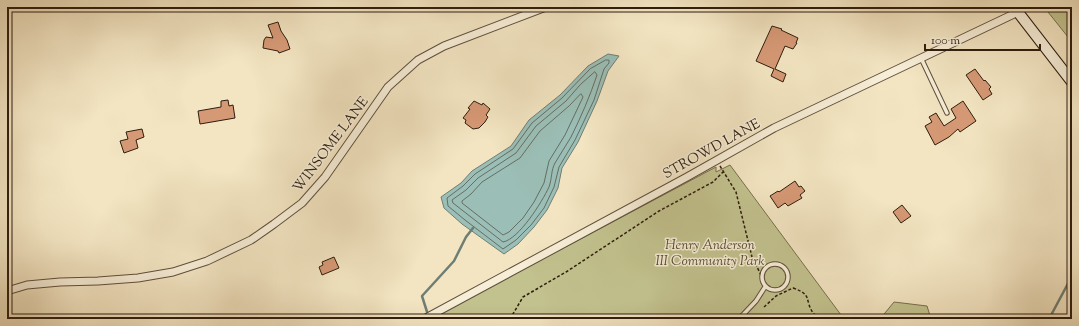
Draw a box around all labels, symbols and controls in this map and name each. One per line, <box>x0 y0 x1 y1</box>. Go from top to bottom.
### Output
scale bar <box>925 26 1040 52</box>
text: 100 m <box>931 32 960 50</box>
street label: WINSOME LANE <box>289 93 375 197</box>
street label: STROWD LANE <box>660 114 765 185</box>
park label: Henry Anderson III Community Park <box>655 236 765 272</box>

